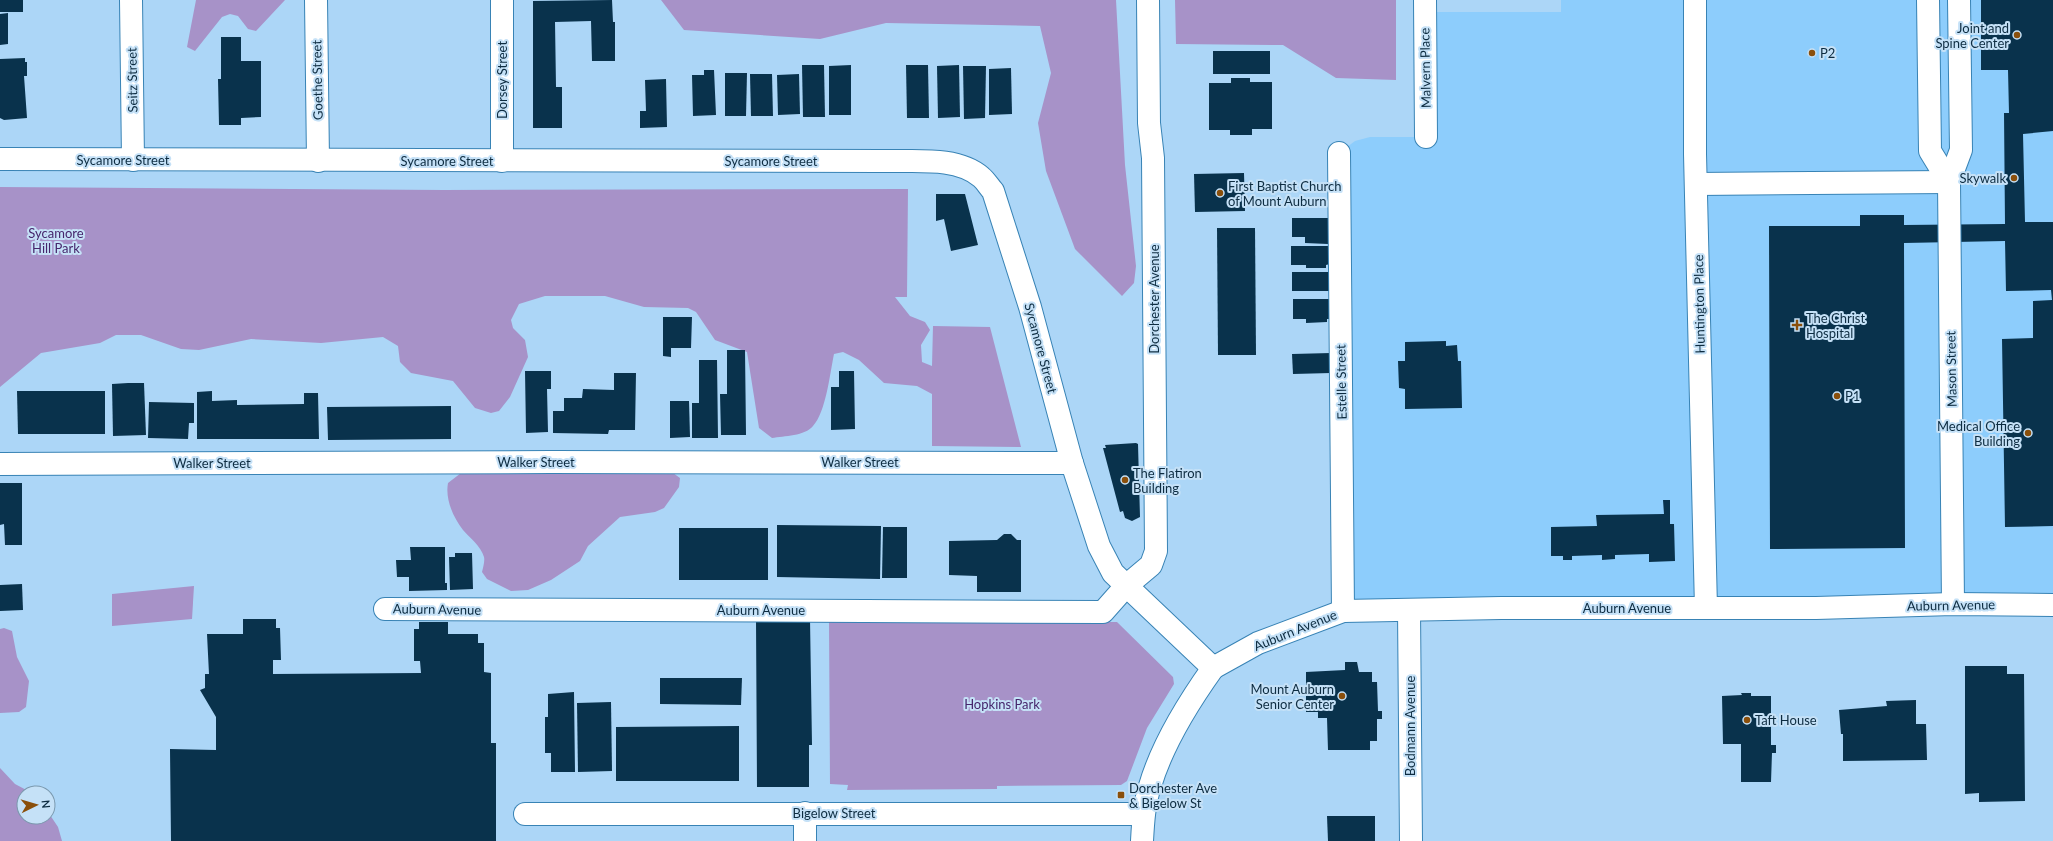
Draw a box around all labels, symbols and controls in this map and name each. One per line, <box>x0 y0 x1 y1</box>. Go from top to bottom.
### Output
place label: Joint and Spine Center <box>1935 20 2009 51</box>
street label: Malvern Place <box>1416 28 1434 108</box>
marker: Joint and Spine Center <box>2012 30 2022 40</box>
street label: Goethe Street <box>308 40 326 120</box>
street label: Dorsey Street <box>494 41 510 119</box>
place label: P2 <box>1820 45 1835 61</box>
street label: Seitz Street <box>123 47 141 113</box>
marker: P2 <box>1807 48 1817 58</box>
street label: Sycamore Street <box>77 152 170 168</box>
street label: Sycamore Street <box>401 153 494 169</box>
street label: Sycamore Street <box>725 153 818 169</box>
place label: Skywalk <box>1959 170 2006 186</box>
marker: Skywalk <box>2009 173 2019 183</box>
place label: First Baptist Church of Mount Auburn <box>1228 178 1341 209</box>
marker: First Baptist Church of Mount Auburn <box>1215 188 1225 198</box>
park label: Sycamore Hill Park <box>28 225 84 256</box>
street label: Dorchester Avenue <box>1146 244 1162 354</box>
street label: Huntington Place <box>1690 254 1708 354</box>
street label: Sycamore Street <box>1021 301 1061 395</box>
place label: The Christ Hospital <box>1806 310 1865 341</box>
marker: The Christ Hospital <box>1791 319 1803 331</box>
street label: Mason Street <box>1942 330 1960 407</box>
street label: Estelle Street <box>1332 344 1350 420</box>
place label: P1 <box>1845 388 1860 404</box>
marker: P1 <box>1832 391 1842 401</box>
place label: Medical Office Building <box>1937 418 2020 449</box>
marker: Medical Office Building <box>2023 428 2033 438</box>
street label: Walker Street <box>497 454 575 470</box>
street label: Walker Street <box>821 454 899 470</box>
street label: Walker Street <box>173 455 251 471</box>
place label: The Flatiron Building <box>1133 465 1202 496</box>
marker: The Flatiron Building <box>1120 475 1130 485</box>
street label: Auburn Avenue <box>1907 596 1995 614</box>
street label: Auburn Avenue <box>393 600 481 618</box>
street label: Auburn Avenue <box>1583 600 1671 616</box>
street label: Auburn Avenue <box>717 602 805 618</box>
street label: Auburn Avenue <box>1251 606 1339 654</box>
street label: Bodmann Avenue <box>1402 676 1418 776</box>
place label: Mount Auburn Senior Center <box>1250 681 1334 712</box>
marker: Mount Auburn Senior Center <box>1337 691 1347 701</box>
park label: Hopkins Park <box>964 696 1040 712</box>
place label: Taft House <box>1755 712 1817 728</box>
marker: Taft House <box>1742 715 1752 725</box>
place label: Dorchester Ave & Bigelow St <box>1129 780 1217 811</box>
north arrow <box>16 785 56 825</box>
marker: Dorchester Ave & Bigelow St <box>1116 790 1126 800</box>
text: N <box>40 799 53 809</box>
street label: Bigelow Street <box>793 805 876 821</box>

